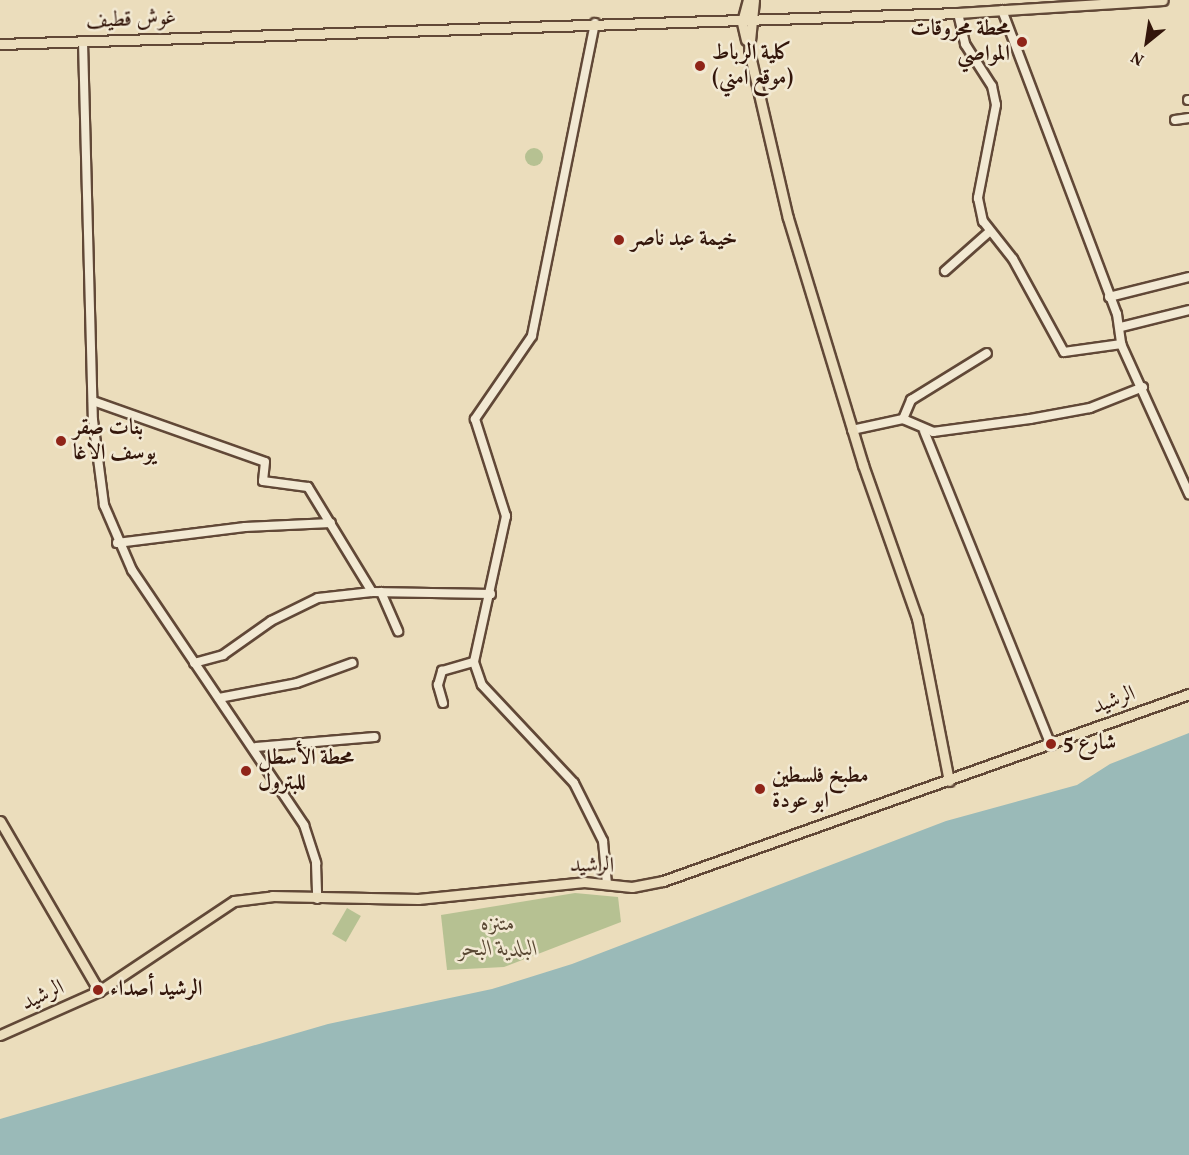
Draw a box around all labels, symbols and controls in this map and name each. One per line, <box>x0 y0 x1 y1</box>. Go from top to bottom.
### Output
street label: غوش قطيف <box>85 5 177 35</box>
north arrow <box>1117 12 1177 72</box>
place label: محطة محروقات المواصي <box>910 16 1010 68</box>
marker: محطة محروقات المواصي <box>1015 35 1029 49</box>
place label: كلية الرباط (موقع امني) <box>712 40 793 92</box>
text: N <box>1127 45 1149 70</box>
marker: كلية الرباط (موقع امني) <box>693 59 707 73</box>
place label: خيمة عبد ناصر <box>631 227 737 253</box>
marker: خيمة عبد ناصر <box>612 233 626 247</box>
place label: بنات صقر يوسف الاغا <box>73 415 156 466</box>
marker: بنات صقر يوسف الاغا <box>54 434 68 448</box>
street label: الرشيد <box>1089 681 1139 721</box>
place label: شارع 5 <box>1063 731 1116 757</box>
marker: شارع 5 <box>1044 737 1058 751</box>
place label: محطة الأسطل للبترول <box>258 745 354 796</box>
place label: مطبخ فلسطين ابو عودة <box>772 763 869 814</box>
marker: محطة الأسطل للبترول <box>239 764 253 778</box>
marker: مطبخ فلسطين ابو عودة <box>753 782 767 796</box>
street label: الرشيد <box>569 852 615 880</box>
park label: متنزه البلدية البحر <box>458 911 538 962</box>
street label: الرشيد <box>17 975 69 1017</box>
place label: الرشيد أصداء <box>110 977 203 1003</box>
marker: الرشيد أصداء <box>91 983 105 997</box>

